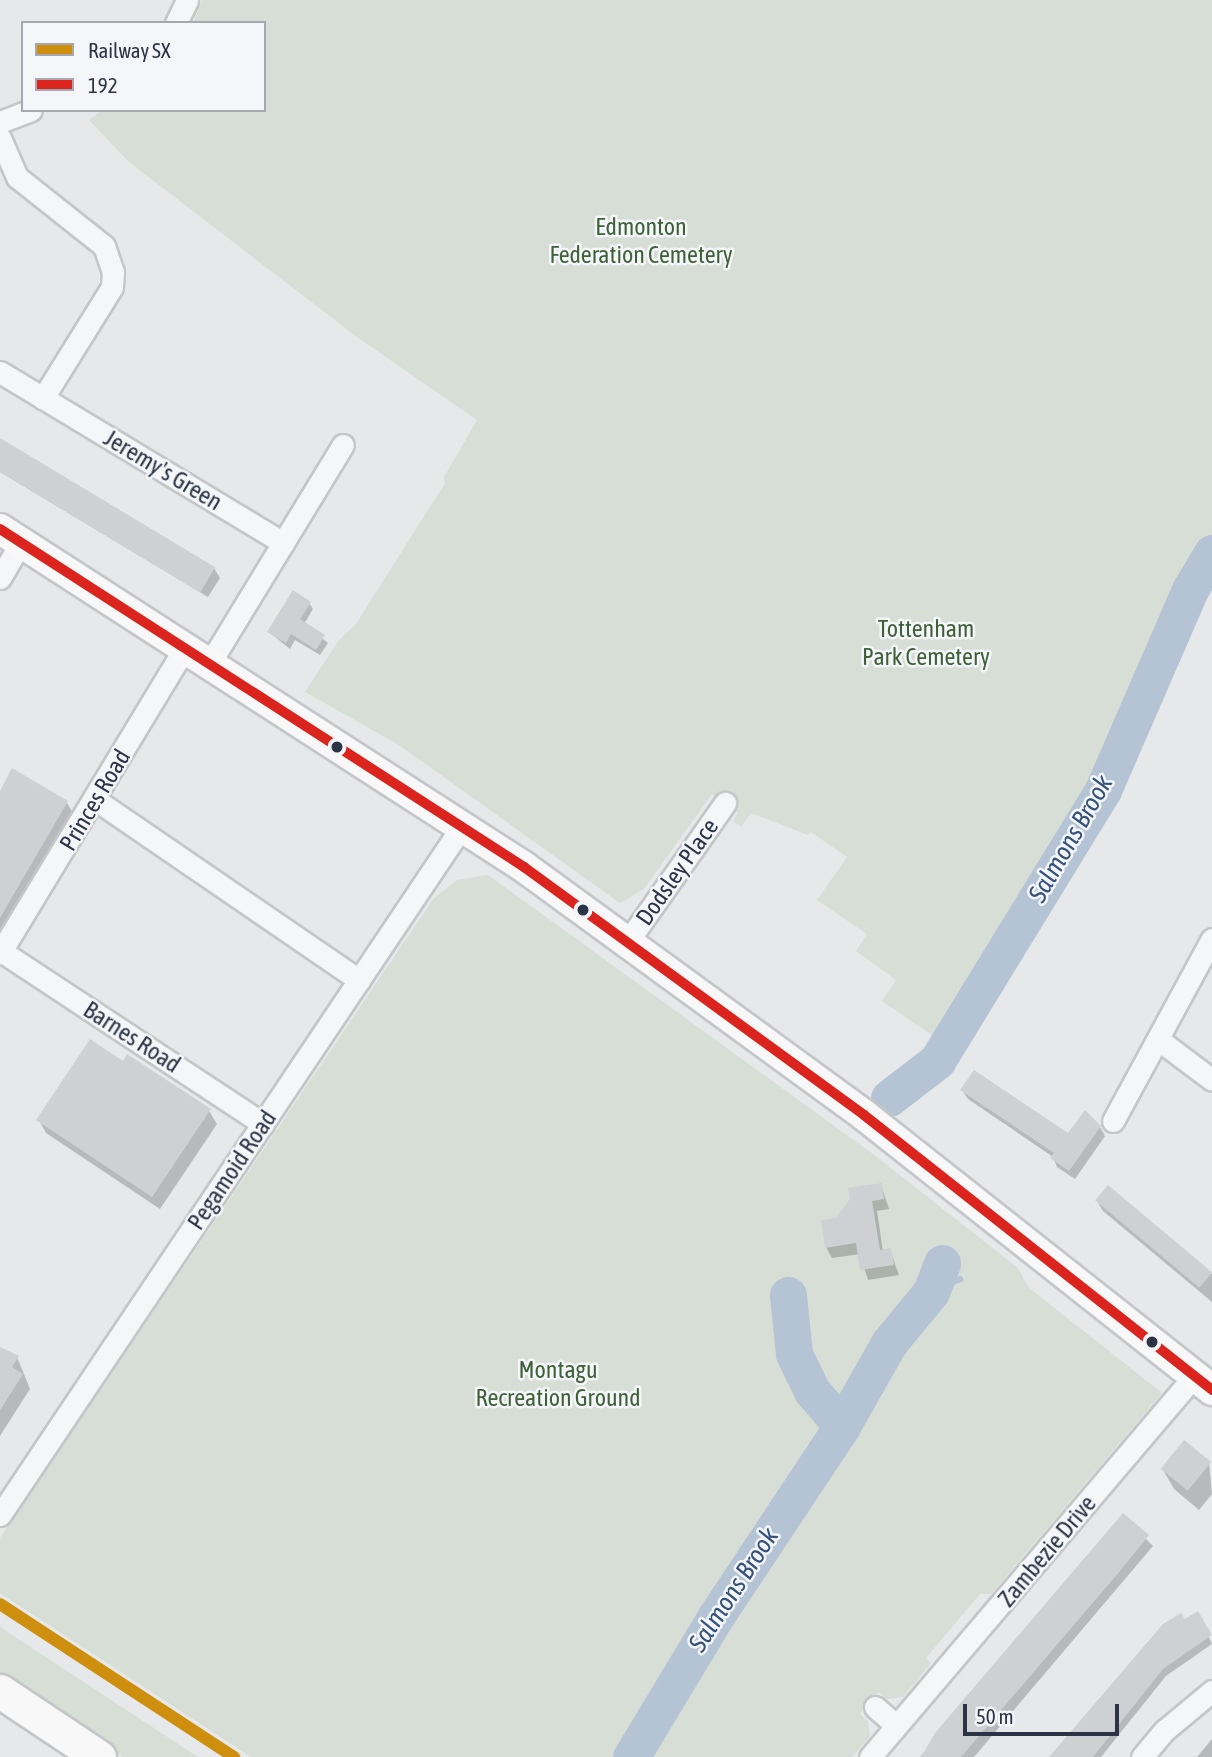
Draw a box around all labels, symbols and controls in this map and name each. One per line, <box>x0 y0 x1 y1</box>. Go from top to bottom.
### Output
legend <box>21 21 266 112</box>
text: Railway SX <box>88 38 170 62</box>
text: 192 <box>88 73 118 97</box>
park label: Edmonton Federation Cemetery <box>549 213 733 269</box>
street label: Jeremy's Green <box>99 424 227 516</box>
park label: Tottenham Park Cemetery <box>862 615 990 671</box>
unlabelled marker <box>330 740 344 754</box>
street label: Princes Road <box>53 744 137 856</box>
water label: Salmons Brook <box>1022 770 1120 908</box>
street label: Dodsley Place <box>630 813 724 931</box>
unlabelled marker <box>576 903 590 917</box>
street label: Barnes Road <box>78 995 186 1079</box>
street label: Pegamoid Road <box>181 1105 283 1235</box>
unlabelled marker <box>1145 1335 1159 1349</box>
park label: Montagu Recreation Ground <box>475 1356 641 1412</box>
street label: Zambezie Drive <box>992 1489 1102 1613</box>
water label: Salmons Brook <box>682 1522 786 1658</box>
scale bar <box>967 1690 1123 1734</box>
text: 50 m <box>976 1704 1014 1728</box>

